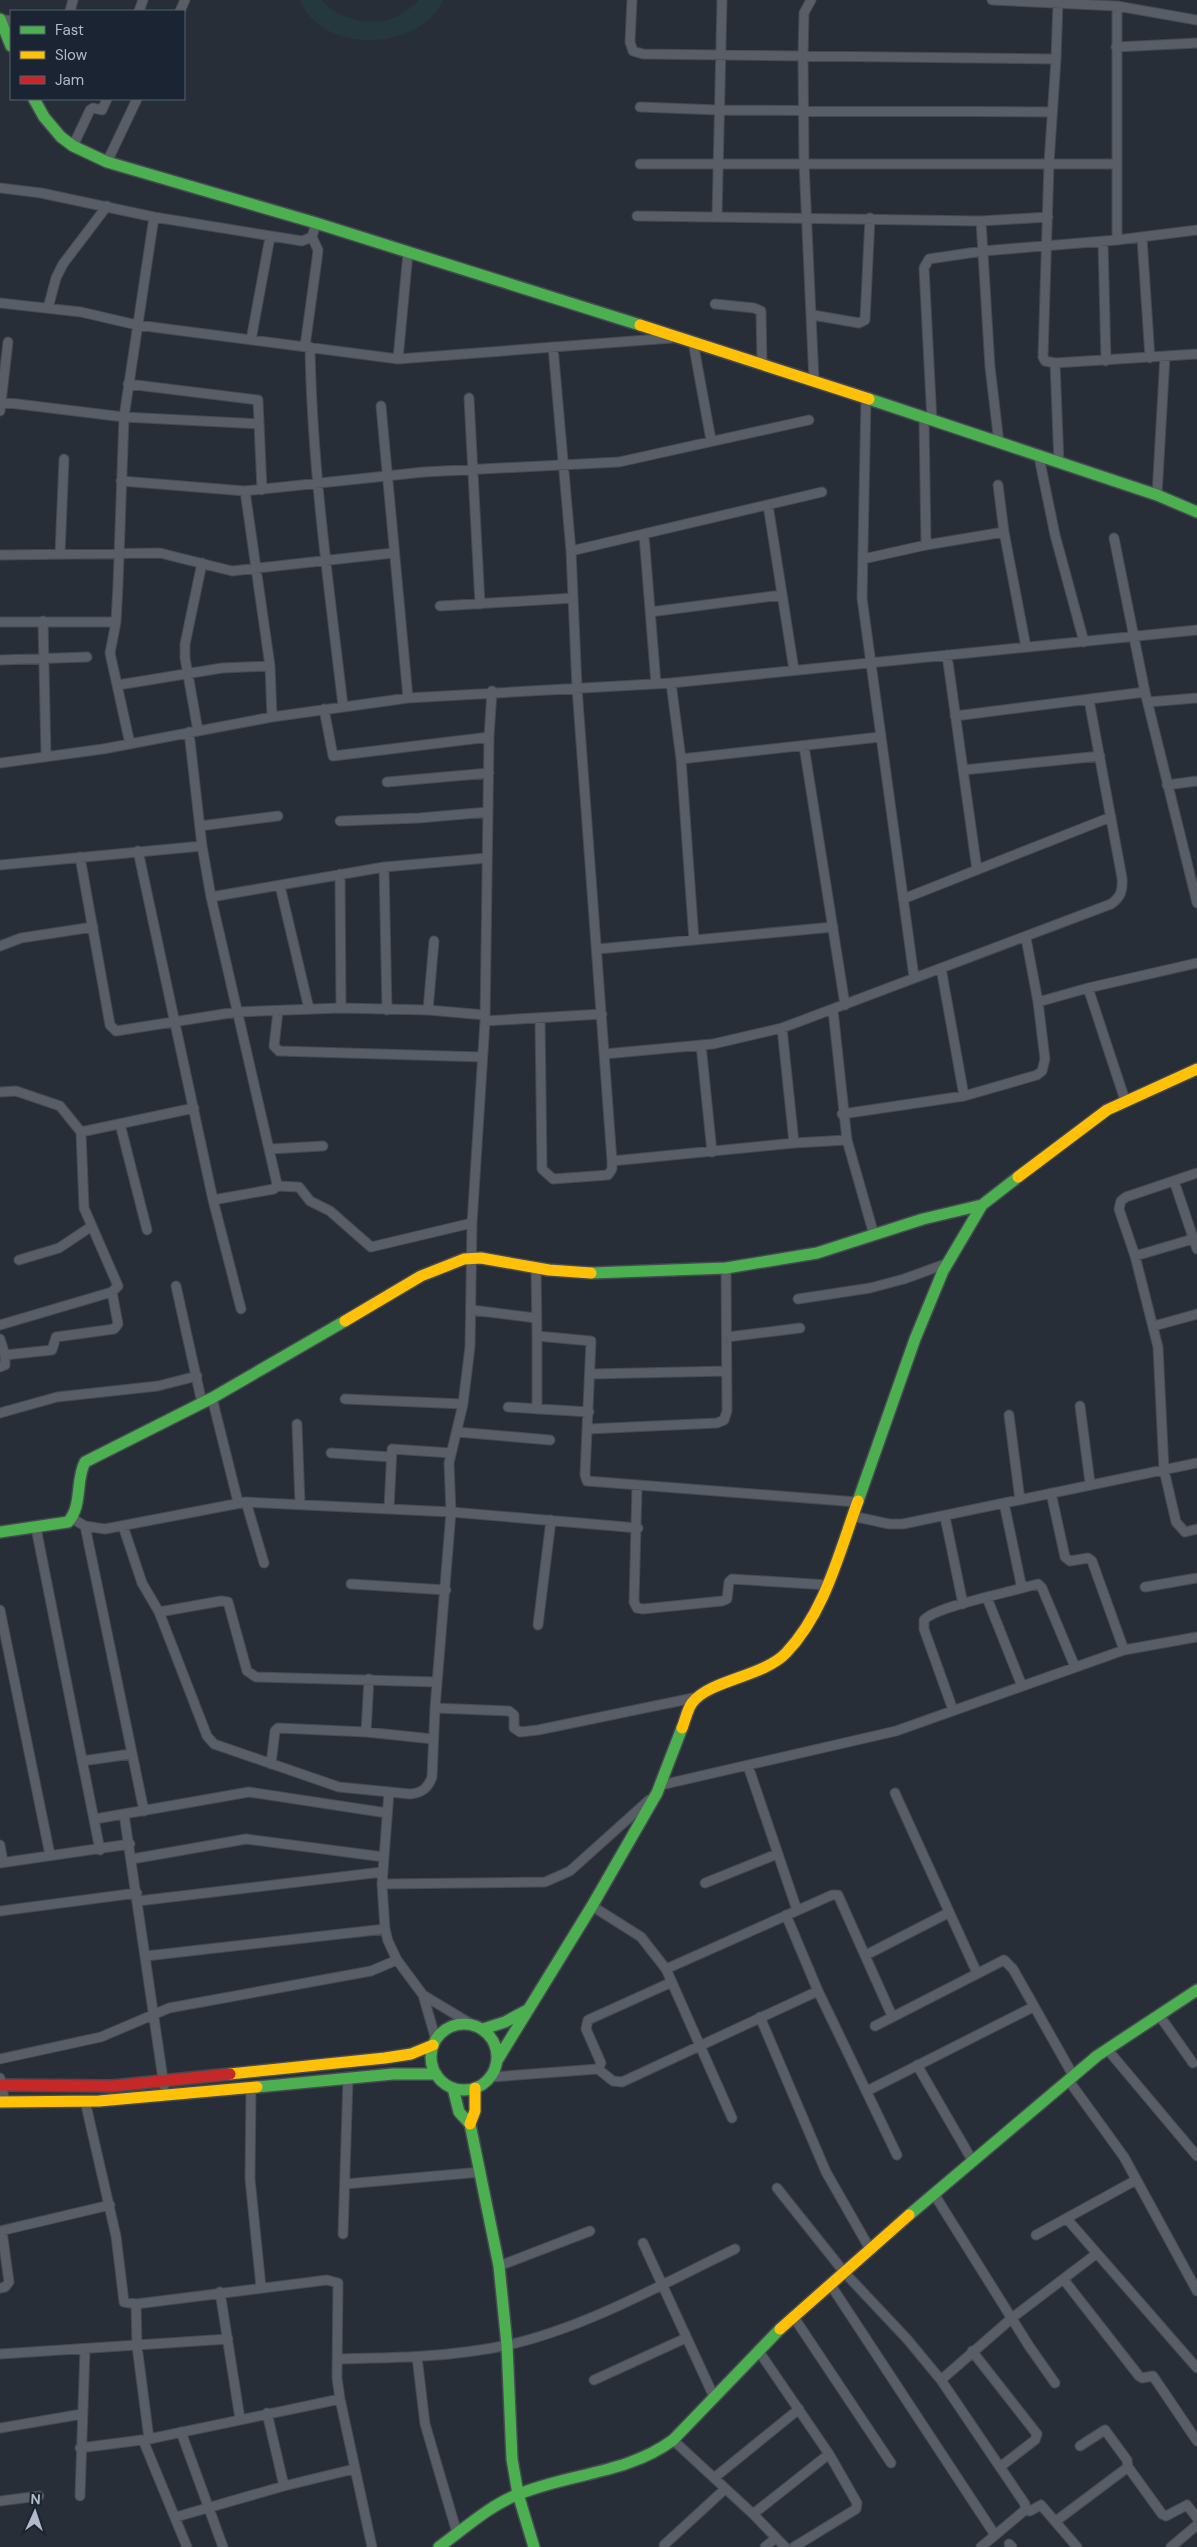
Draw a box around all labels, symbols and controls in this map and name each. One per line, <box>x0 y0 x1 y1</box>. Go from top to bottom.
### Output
legend <box>10 10 185 100</box>
text: Fast <box>55 20 84 40</box>
text: Slow <box>55 45 88 65</box>
text: Jam <box>55 70 84 90</box>
north arrow <box>10 2487 60 2537</box>
text: N <box>30 2490 41 2508</box>

